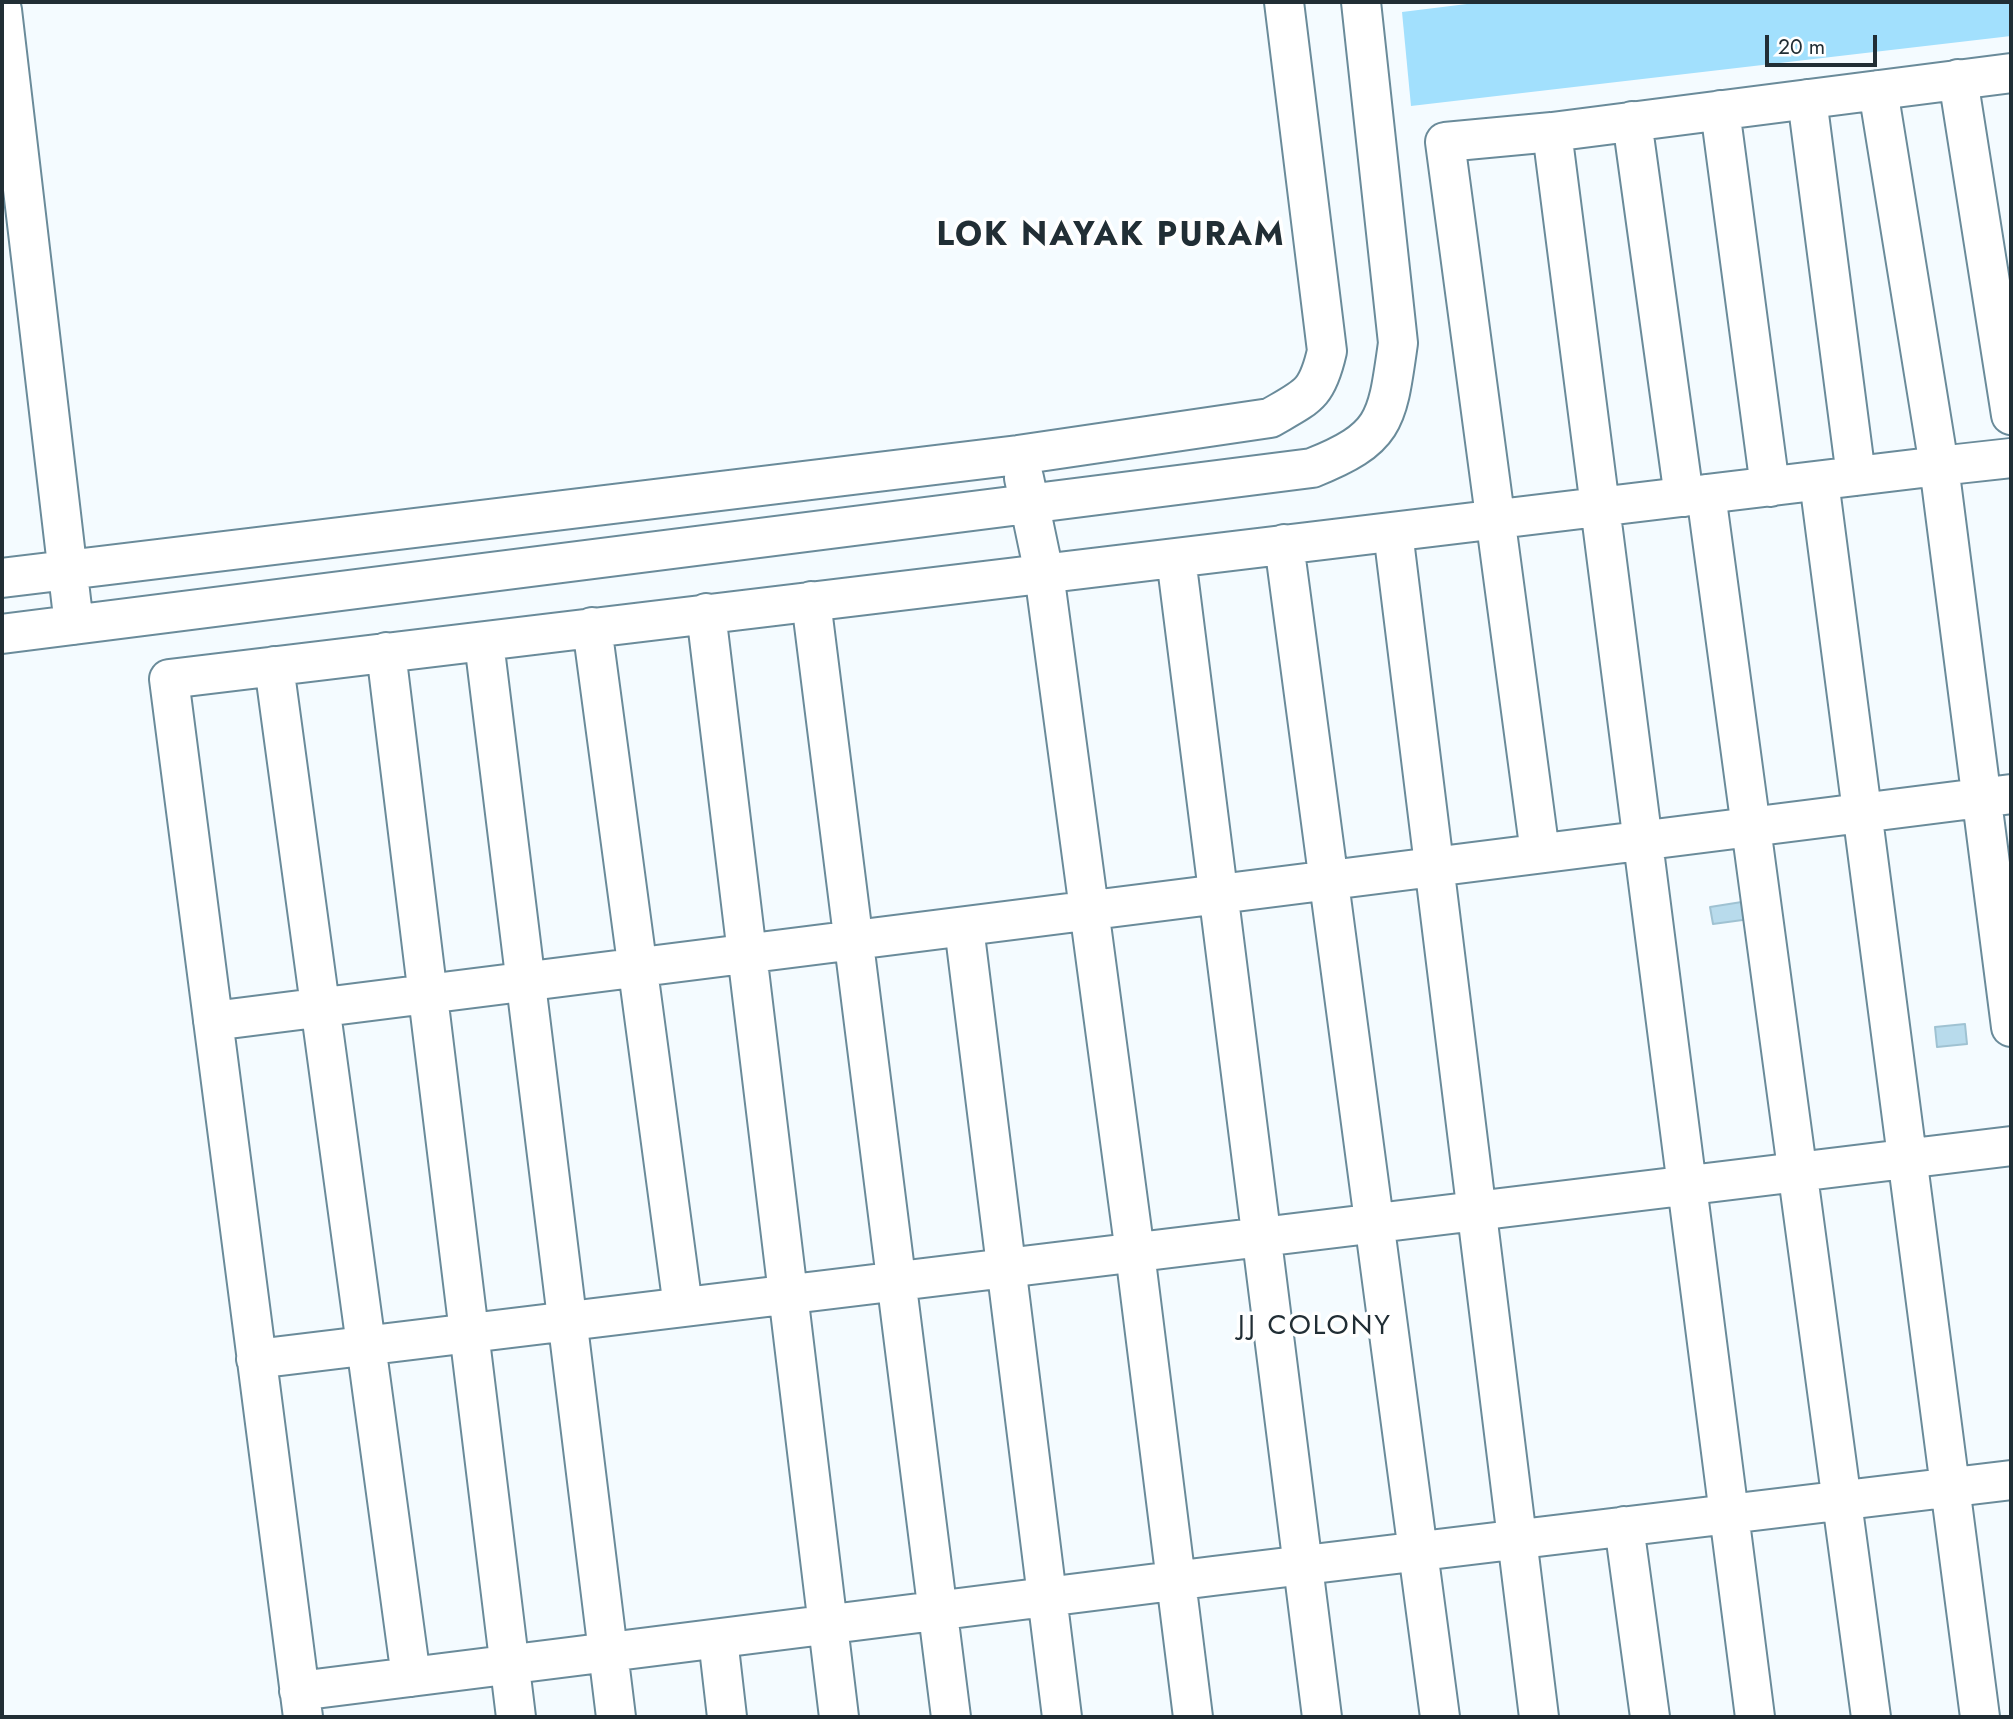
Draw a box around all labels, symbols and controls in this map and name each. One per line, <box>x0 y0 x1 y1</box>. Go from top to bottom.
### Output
scale bar <box>1768 21 1880 65</box>
text: 20 m <box>1778 32 1825 62</box>
district label: LOK NAYAK PURAM <box>938 217 1284 257</box>
district label: JJ COLONY <box>1239 1310 1391 1344</box>

